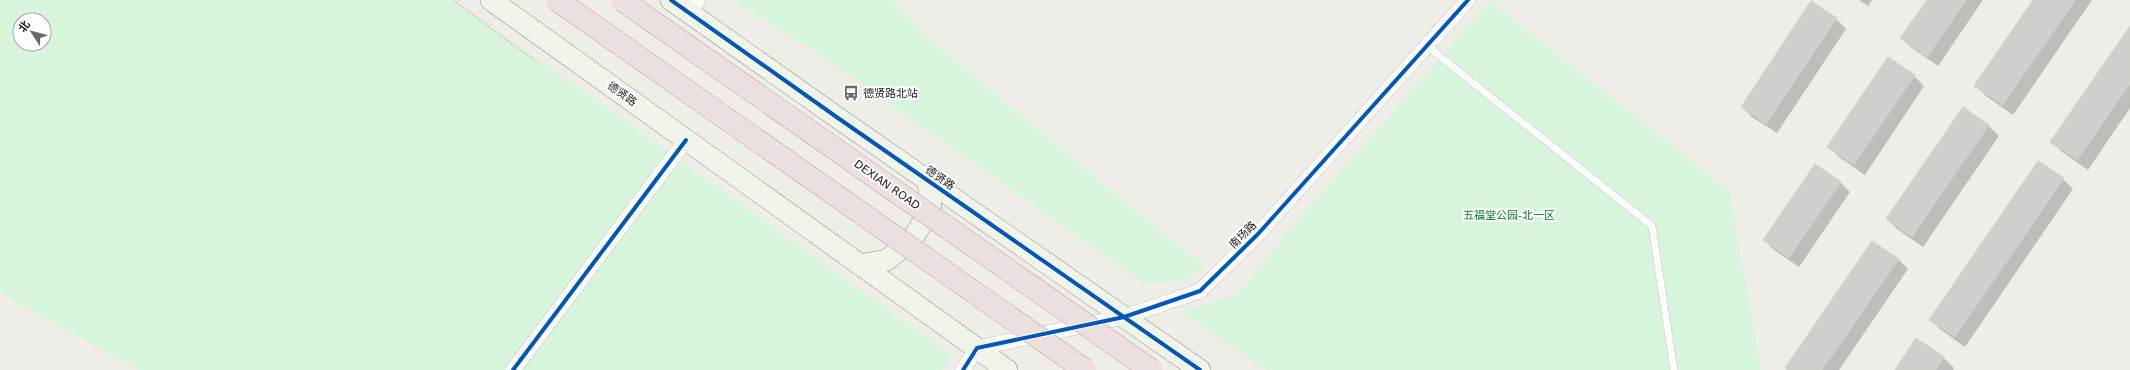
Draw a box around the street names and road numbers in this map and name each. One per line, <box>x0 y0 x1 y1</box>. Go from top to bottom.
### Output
street label: 德贤路 <box>605 79 639 109</box>
street label: DEXIAN ROAD <box>852 157 922 213</box>
street label: 德贤路 <box>923 163 957 193</box>
street label: 南场路 <box>1227 219 1259 251</box>

